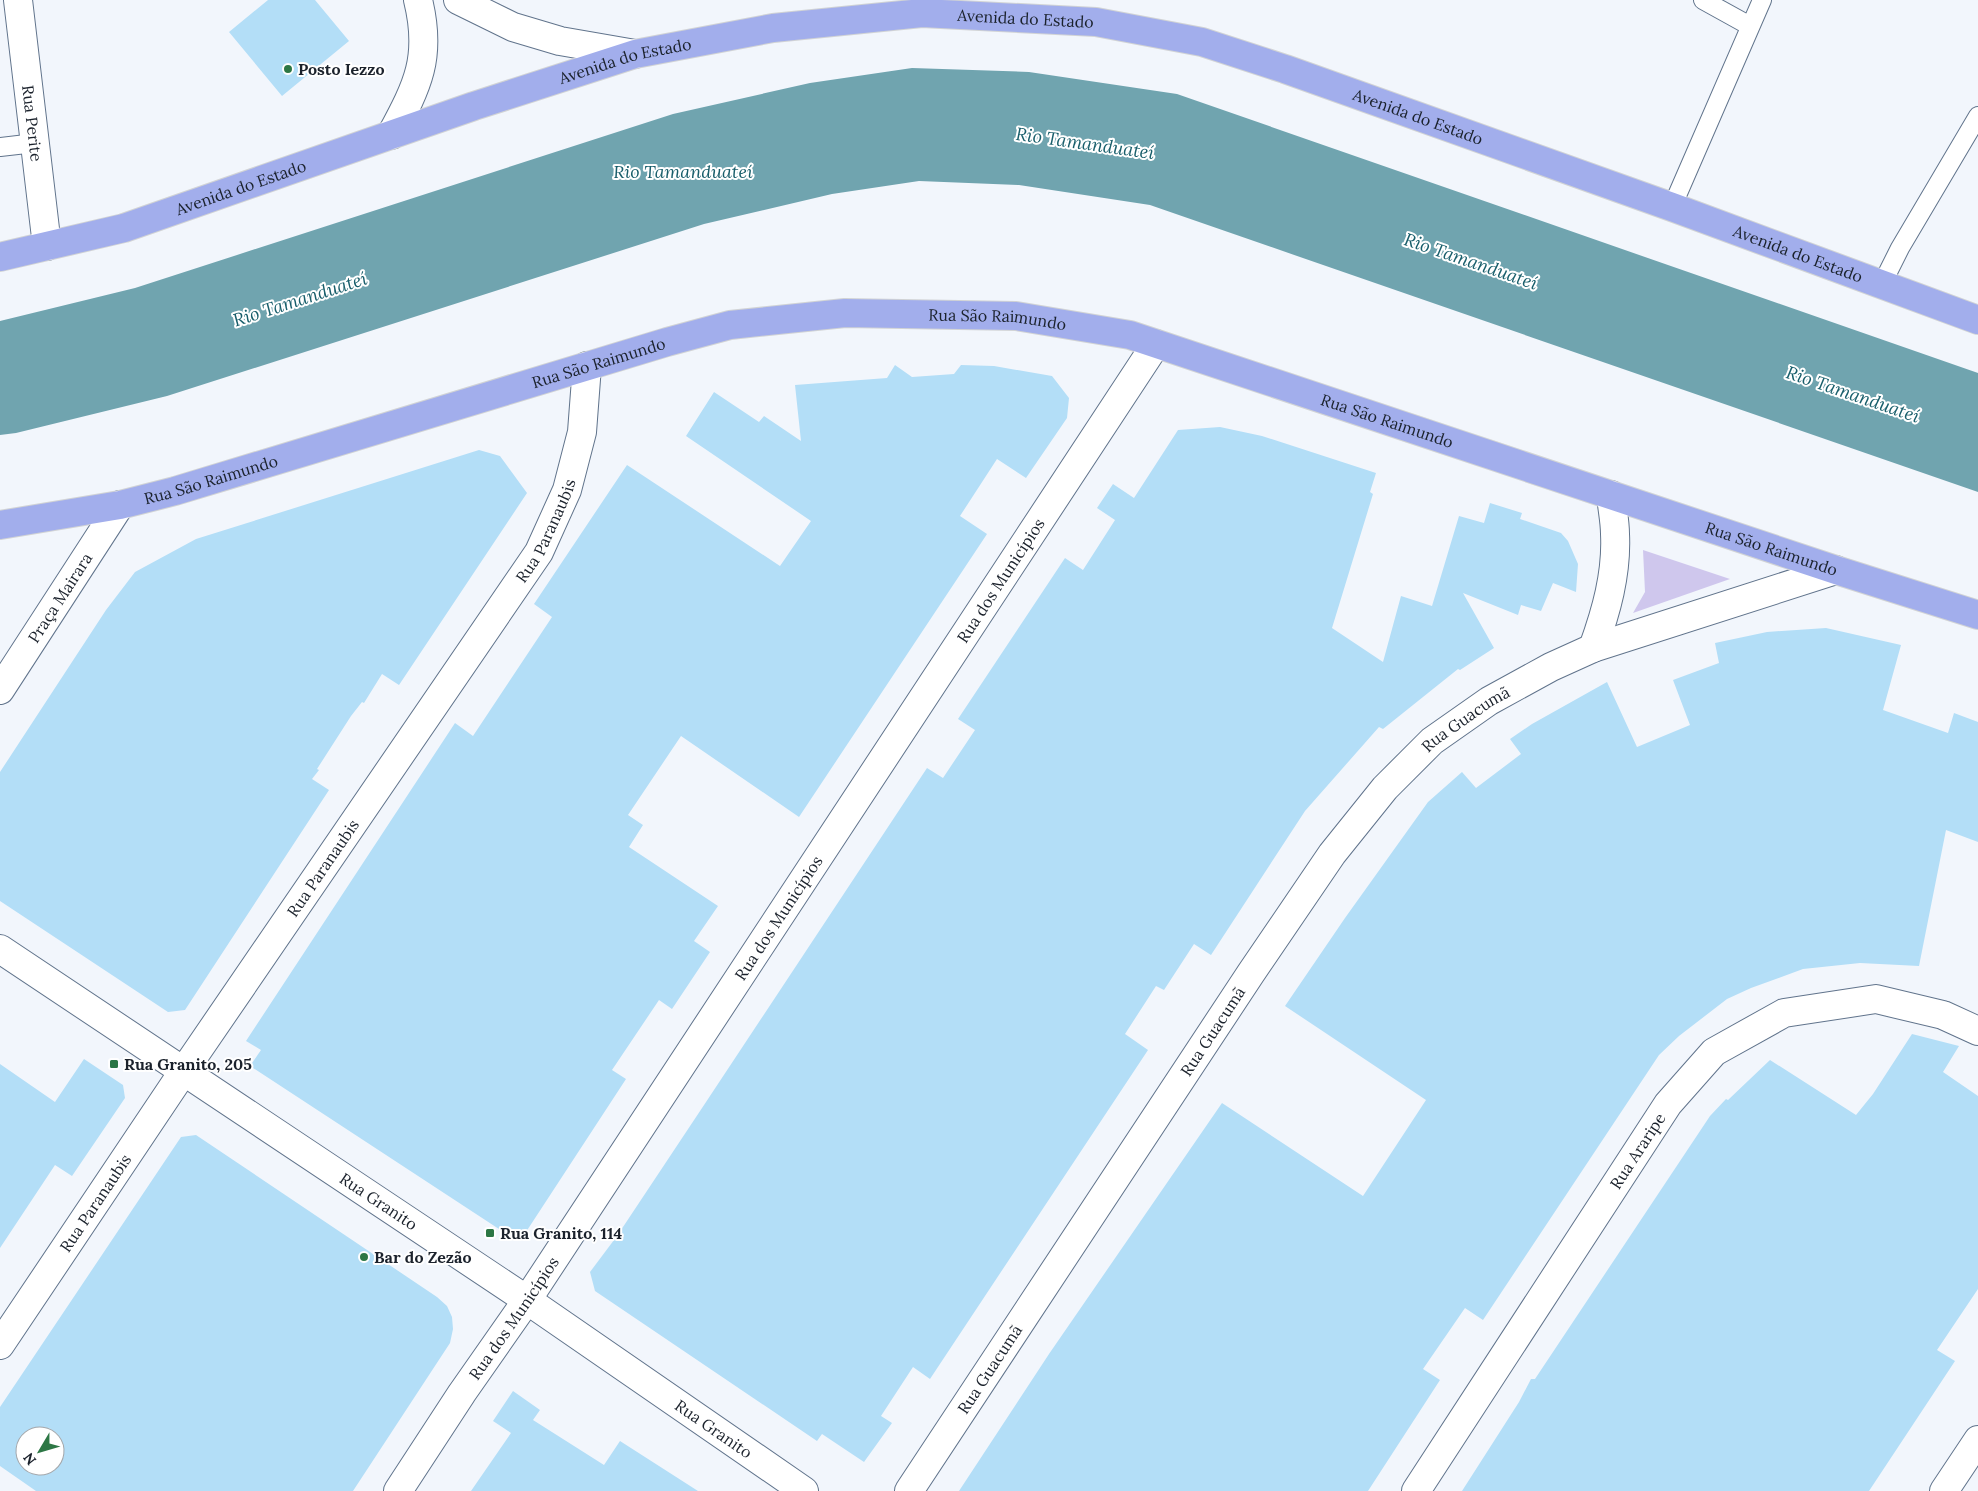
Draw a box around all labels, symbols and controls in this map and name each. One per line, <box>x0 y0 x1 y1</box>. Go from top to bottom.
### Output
street label: Avenida do Estado <box>956 5 1094 32</box>
street label: Avenida do Estado <box>555 34 693 88</box>
place label: Posto Iezzo <box>298 59 385 79</box>
marker: Posto Iezzo <box>282 63 294 75</box>
street label: Rua Perite <box>18 84 47 163</box>
street label: Avenida do Estado <box>1349 84 1486 149</box>
water label: Rio Tamanduateí <box>1014 122 1156 164</box>
street label: Avenida do Estado <box>172 155 309 220</box>
water label: Rio Tamanduateí <box>613 160 753 183</box>
street label: Avenida do Estado <box>1730 220 1866 287</box>
water label: Rio Tamanduateí <box>1401 227 1541 295</box>
water label: Rio Tamanduateí <box>230 266 370 332</box>
street label: Rua São Raimundo <box>928 304 1068 334</box>
street label: Rua São Raimundo <box>529 333 668 392</box>
water label: Rio Tamanduateí <box>1783 360 1923 428</box>
street label: Rua São Raimundo <box>1318 389 1456 452</box>
street label: Rua São Raimundo <box>142 450 280 508</box>
street label: Rua Paranaubis <box>511 477 579 586</box>
street label: Rua dos Municípios <box>952 514 1049 646</box>
street label: Rua São Raimundo <box>1703 517 1840 580</box>
street label: Praça Mairara <box>23 549 96 647</box>
street label: Rua Guacumã <box>1417 682 1513 756</box>
street label: Rua Paranaubis <box>282 815 363 920</box>
street label: Rua dos Municípios <box>730 852 827 984</box>
street label: Rua Guacumã <box>1176 983 1249 1080</box>
place label: Rua Granito, 205 <box>124 1054 252 1074</box>
marker: Rua Granito, 205 <box>108 1058 120 1070</box>
street label: Rua Araripe <box>1605 1109 1670 1193</box>
street label: Rua Paranaubis <box>55 1150 135 1256</box>
street label: Rua Granito <box>336 1168 421 1234</box>
place label: Rua Granito, 114 <box>500 1223 623 1243</box>
marker: Rua Granito, 114 <box>484 1227 496 1239</box>
place label: Bar do Zezão <box>374 1247 472 1267</box>
marker: Bar do Zezão <box>358 1251 370 1263</box>
street label: Rua dos Municípios <box>464 1253 563 1384</box>
street label: Rua Guacumã <box>953 1321 1026 1418</box>
street label: Rua Granito <box>671 1395 756 1462</box>
north arrow <box>15 1426 65 1476</box>
text: N <box>19 1449 40 1469</box>

